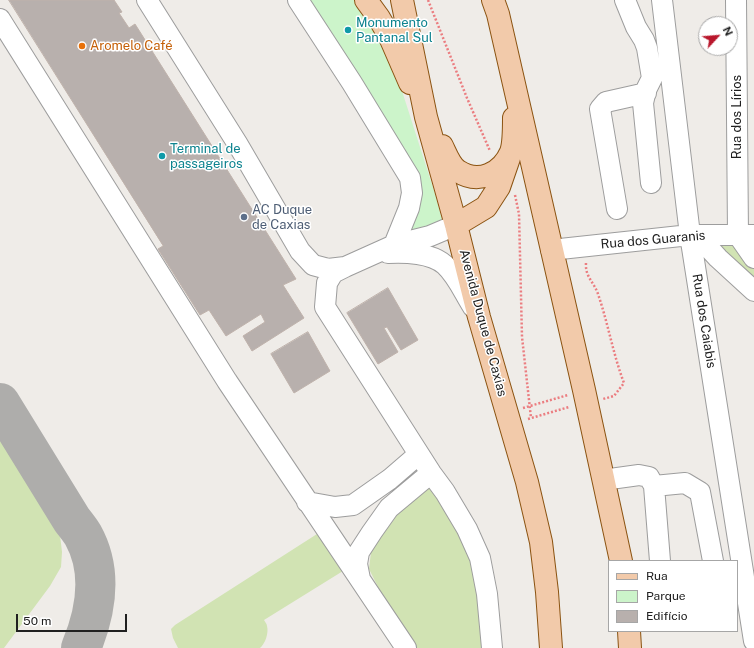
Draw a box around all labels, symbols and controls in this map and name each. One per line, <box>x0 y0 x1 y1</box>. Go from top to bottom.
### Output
place label: Monumento Pantanal Sul <box>356 15 433 46</box>
north arrow <box>698 16 738 56</box>
marker: Monumento Pantanal Sul <box>343 25 353 35</box>
text: N <box>721 25 735 38</box>
place label: Aromelo Café <box>90 38 173 54</box>
marker: Aromelo Café <box>77 41 87 51</box>
street label: Rua dos Lírios <box>729 75 745 159</box>
place label: Terminal de passageiros <box>170 141 243 172</box>
marker: Terminal de passageiros <box>157 151 167 161</box>
place label: AC Duque de Caxias <box>252 202 312 233</box>
marker: AC Duque de Caxias <box>239 212 249 222</box>
street label: Rua dos Guaranis <box>600 228 706 252</box>
street label: Avenida Duque de Caxias <box>456 248 510 398</box>
street label: Rua dos Caiabis <box>689 273 719 369</box>
legend <box>608 560 738 632</box>
text: Rua <box>646 569 668 583</box>
text: Parque <box>646 589 686 603</box>
scale bar <box>18 606 129 632</box>
text: Edifício <box>646 609 687 623</box>
text: 50 m <box>23 614 51 628</box>

